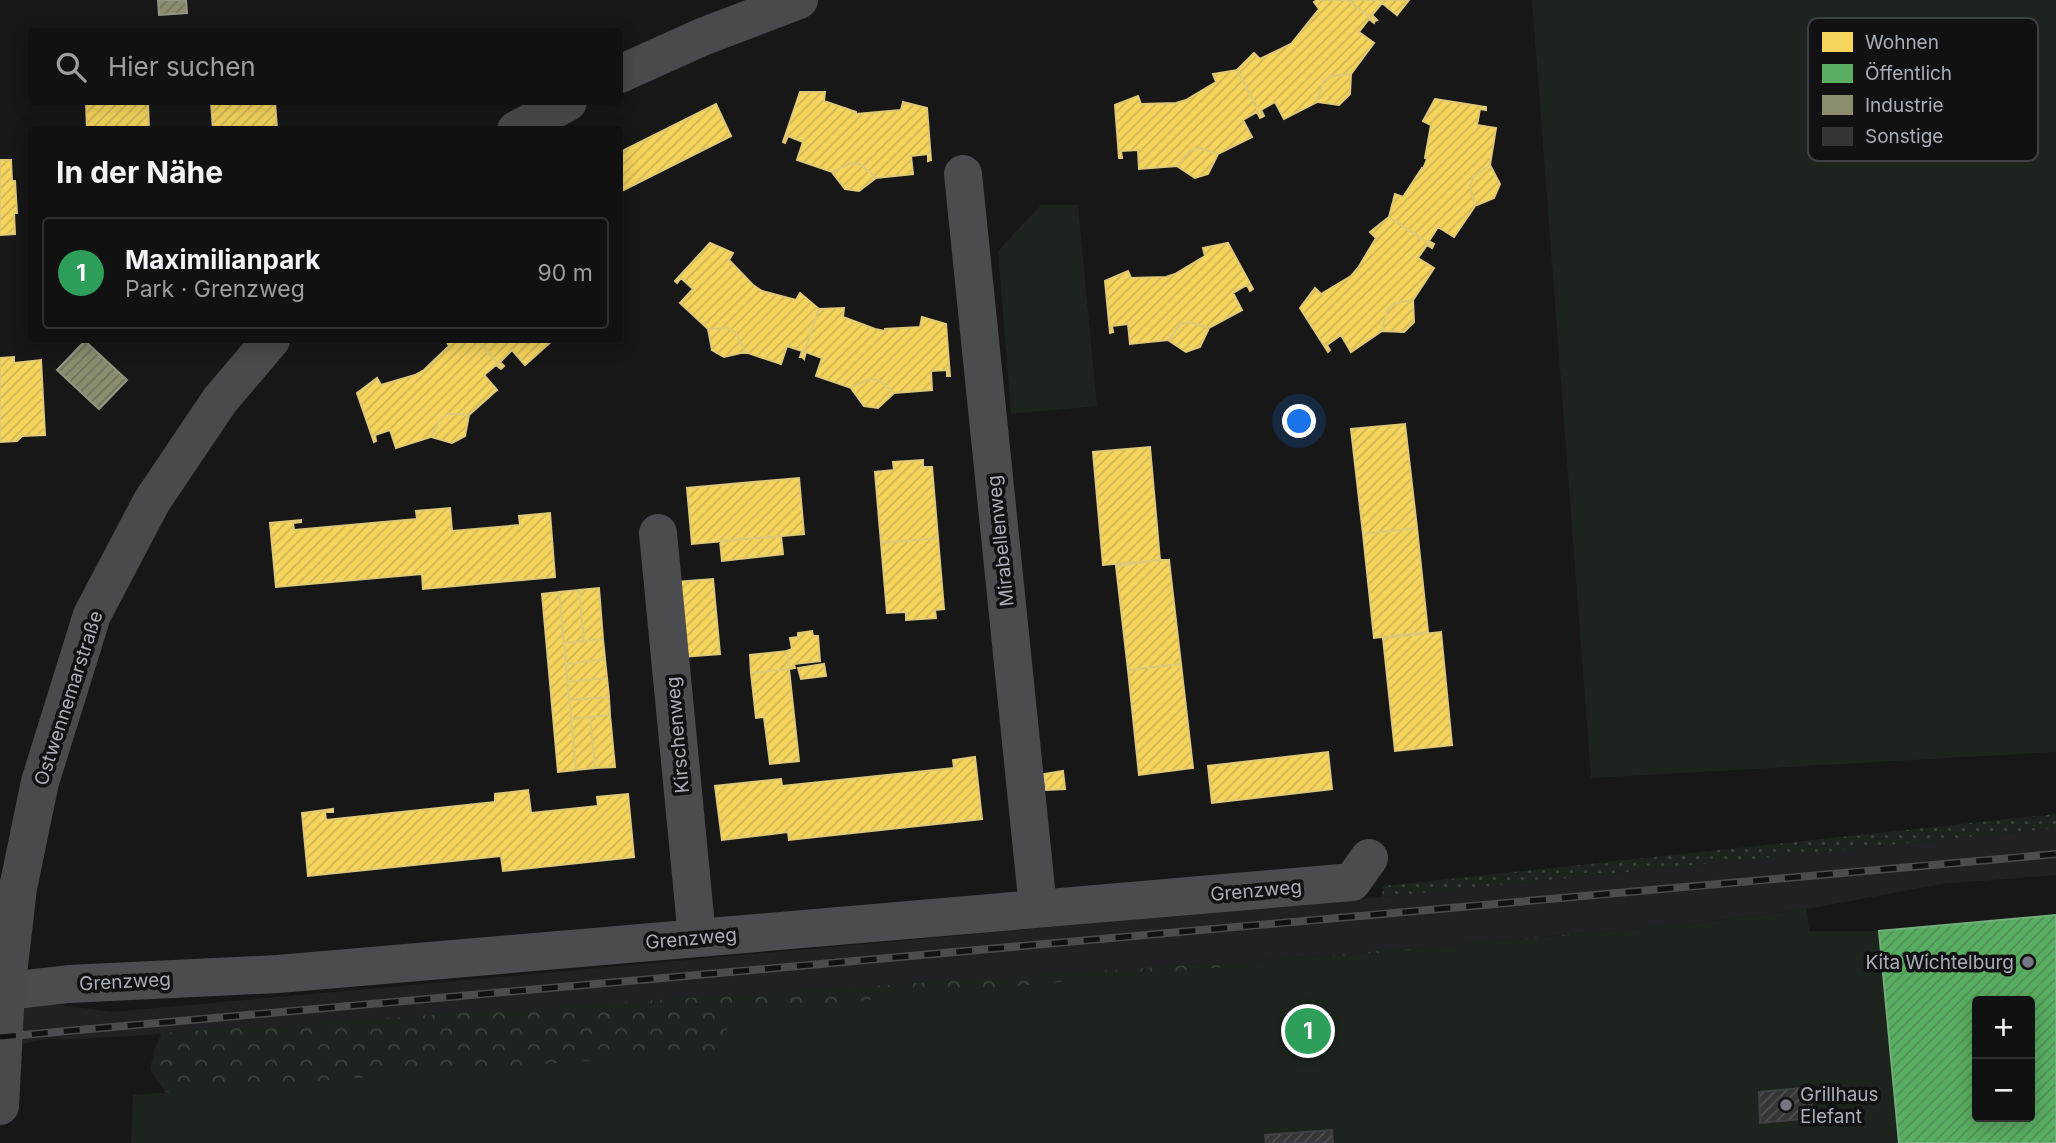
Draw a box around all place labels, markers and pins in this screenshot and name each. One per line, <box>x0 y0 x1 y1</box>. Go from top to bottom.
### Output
place label: Kita Wichtelburg <box>1866 951 2014 974</box>
marker: Kita Wichtelburg <box>2020 954 2036 970</box>
pin: 1 <box>1285 1005 1331 1057</box>
place label: Grillhaus Elefant <box>1800 1083 1879 1128</box>
marker: Grillhaus Elefant <box>1778 1097 1794 1113</box>

